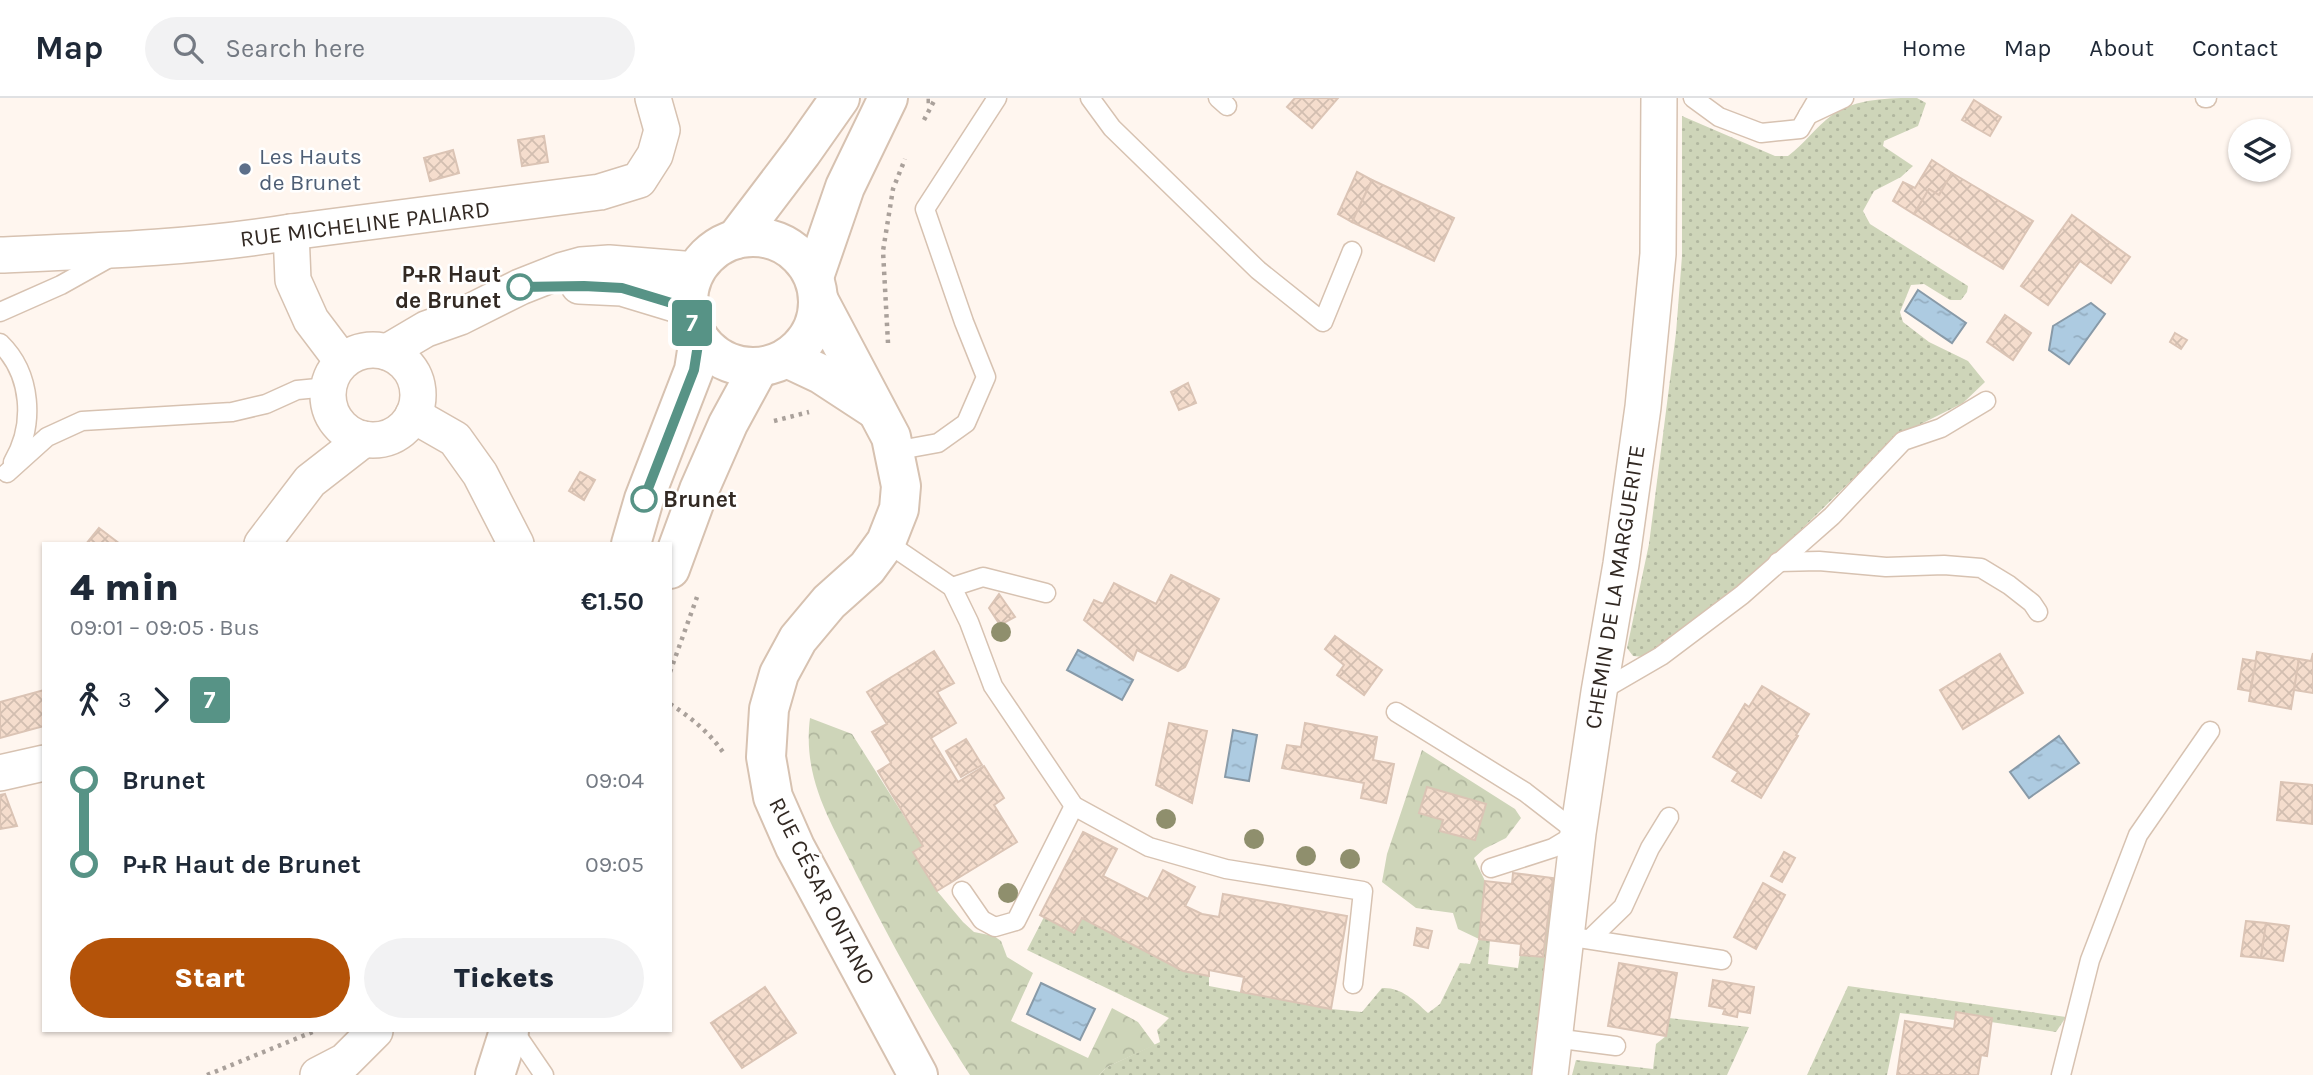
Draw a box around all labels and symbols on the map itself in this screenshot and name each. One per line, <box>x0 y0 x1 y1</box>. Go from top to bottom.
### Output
place label: Les Hauts de Brunet <box>259 143 362 196</box>
marker: Les Hauts de Brunet <box>237 161 253 177</box>
street label: RUE MICHELINE PALIARD <box>238 195 492 253</box>
place label: P+R Haut de Brunet <box>395 261 501 314</box>
marker: P+R Haut de Brunet <box>507 274 533 300</box>
line badge: 7 <box>669 300 715 346</box>
street label: CHEMIN DE LA MARGUERITE <box>1579 443 1651 731</box>
marker: Brunet <box>631 486 657 512</box>
place label: Brunet <box>663 486 737 513</box>
street label: RUE CÉSAR ONTANO <box>763 793 881 989</box>

